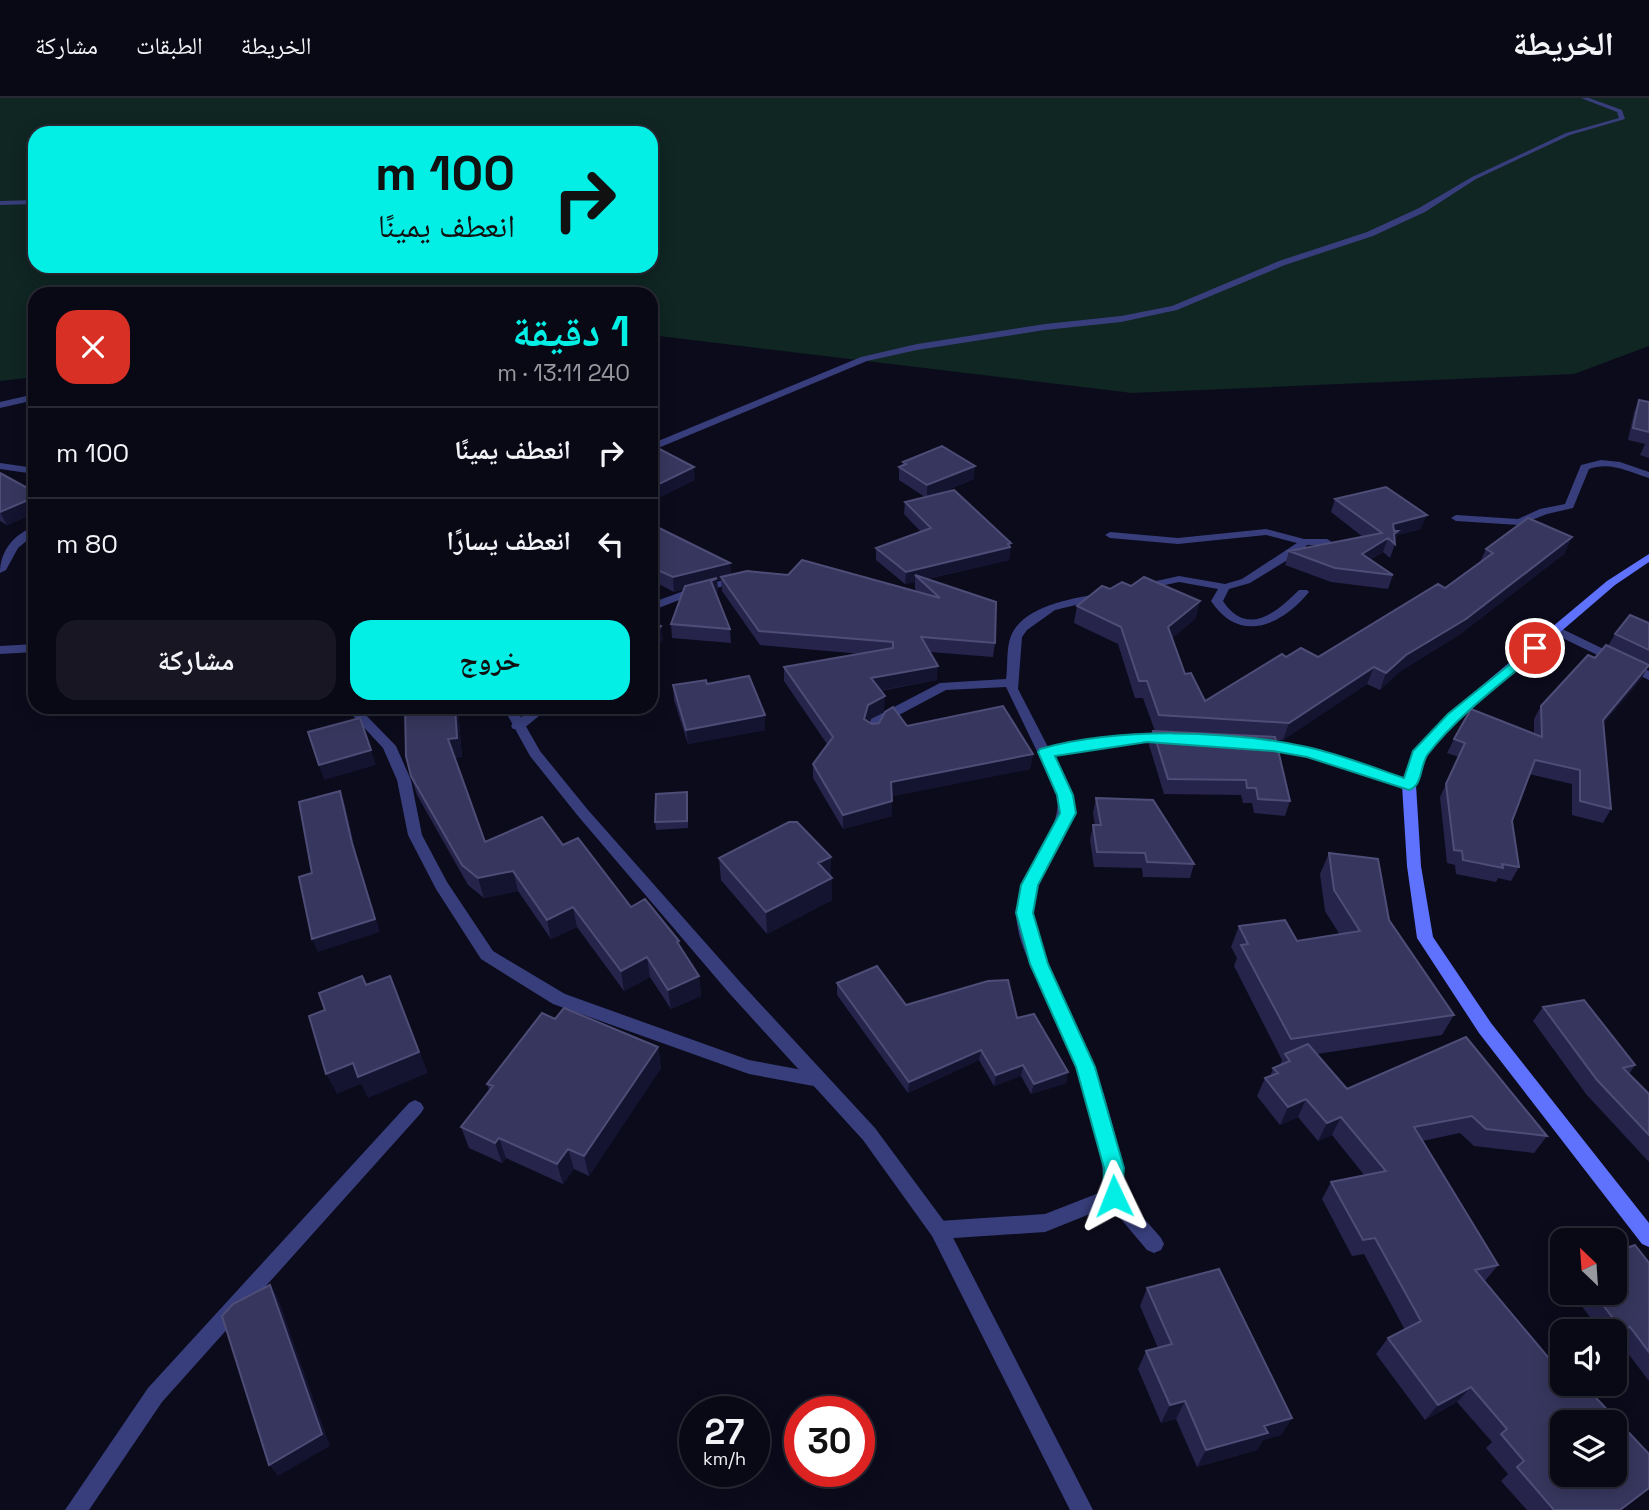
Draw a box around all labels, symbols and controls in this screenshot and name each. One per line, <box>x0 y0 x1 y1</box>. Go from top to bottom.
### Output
text: الخريطة <box>1513 23 1614 65</box>
text: مشاركة <box>35 30 98 61</box>
text: الطبقات <box>136 30 203 61</box>
text: الخريطة <box>241 30 311 61</box>
text: 100 m <box>375 142 515 204</box>
icon: right <box>539 154 630 245</box>
text: انعطف يمينًا <box>378 206 515 246</box>
text: 1 دقيقة <box>512 305 630 358</box>
button: close <box>56 310 130 384</box>
text: 240 m · 13:11 <box>497 358 630 388</box>
text: انعطف يمينًا <box>454 433 571 467</box>
icon: right <box>592 434 630 472</box>
text: 100 m <box>56 436 129 470</box>
text: انعطف يسارًا <box>447 524 571 558</box>
icon: left <box>592 525 630 563</box>
text: 80 m <box>56 527 118 561</box>
pin <box>1505 618 1565 678</box>
button: مشاركة <box>56 620 336 700</box>
button: خروج <box>350 620 630 700</box>
icon: arrive <box>1516 629 1554 667</box>
position arrow <box>1077 1159 1151 1233</box>
north arrow <box>1550 1228 1628 1306</box>
map controls <box>1550 1228 1627 1487</box>
button: sound <box>1550 1319 1627 1396</box>
speed limit sign: 30 <box>784 1396 875 1487</box>
text: 27 <box>705 1410 744 1454</box>
button: layers <box>1550 1410 1627 1487</box>
text: km/h <box>703 1447 746 1470</box>

